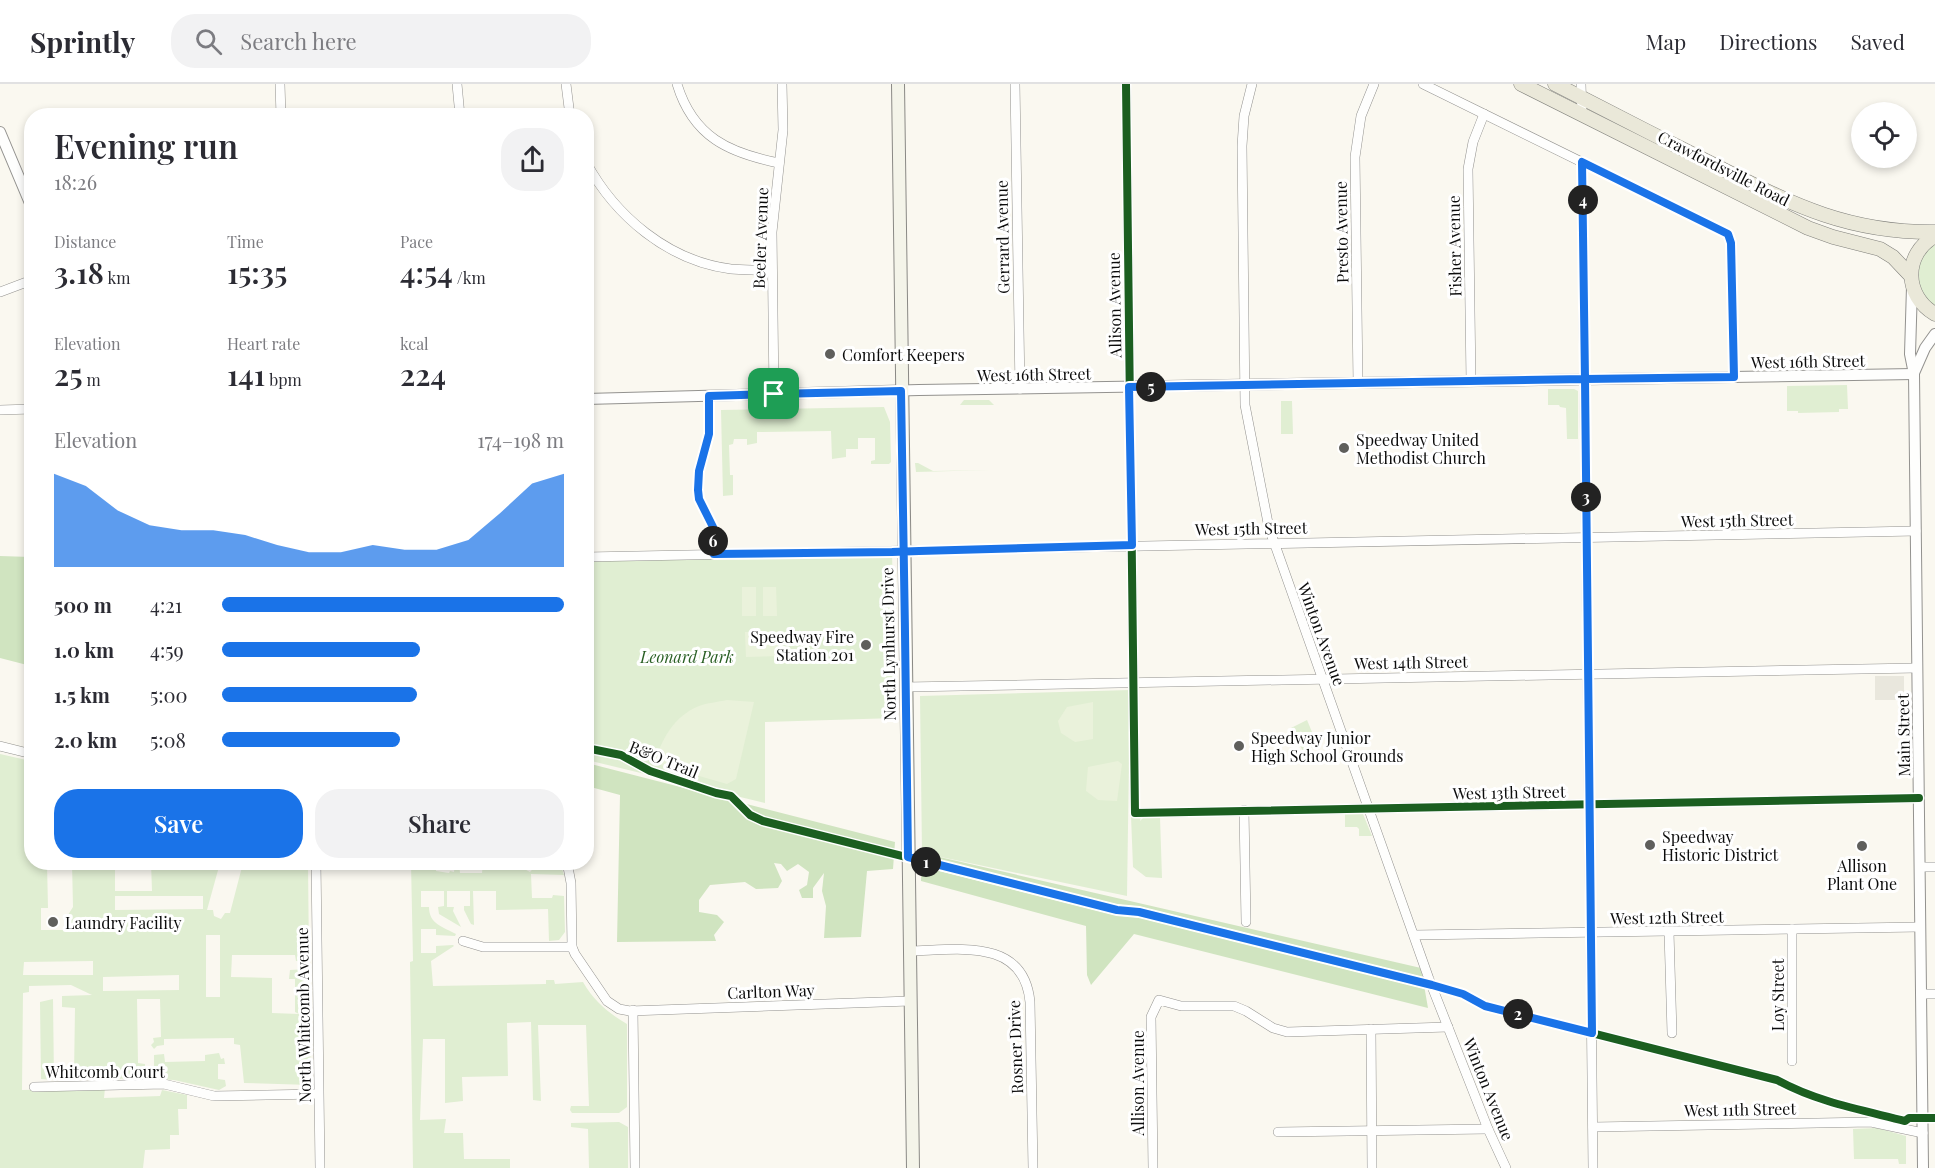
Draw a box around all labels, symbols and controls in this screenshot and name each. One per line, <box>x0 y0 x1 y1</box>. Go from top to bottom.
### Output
search box <box>171 14 591 68</box>
text: Sprintly <box>30 23 135 60</box>
icon: search <box>192 25 225 58</box>
text: Search here <box>240 26 357 56</box>
text: Map <box>1645 27 1686 55</box>
text: Directions <box>1719 27 1817 55</box>
text: Saved <box>1850 27 1905 55</box>
map controls <box>1851 102 1917 168</box>
button: locate <box>1851 102 1917 168</box>
text: Evening run <box>54 123 238 167</box>
street label: Crawfordsville Road <box>1655 126 1793 210</box>
button: share <box>501 128 564 191</box>
text: 18:26 <box>54 168 97 195</box>
street label: Gerrard Avenue <box>991 180 1013 294</box>
street label: Presto Avenue <box>1330 181 1352 283</box>
pin: 4 <box>1568 185 1598 215</box>
street label: Beeler Avenue <box>748 187 772 289</box>
text: 4 <box>1579 189 1587 210</box>
street label: Fisher Avenue <box>1443 195 1465 297</box>
text: Distance <box>54 231 116 252</box>
text: Time <box>227 231 264 252</box>
text: Pace <box>400 231 433 252</box>
text: 3.18 <box>54 252 104 292</box>
text: 15:35 <box>227 252 287 292</box>
text: 4:54 <box>400 252 453 292</box>
street label: Allison Avenue <box>1103 252 1125 359</box>
text: km <box>104 267 130 288</box>
text: /km <box>453 267 486 288</box>
text: Elevation <box>54 333 121 354</box>
text: Heart rate <box>227 333 300 354</box>
text: kcal <box>400 333 429 354</box>
place label: Comfort Keepers <box>842 344 965 365</box>
marker: Comfort Keepers <box>823 347 837 361</box>
street label: West 16th Street <box>1750 349 1866 373</box>
text: 25 <box>54 354 83 394</box>
text: 141 <box>227 354 265 394</box>
text: 224 <box>400 354 446 394</box>
street label: West 16th Street <box>976 362 1092 386</box>
pin <box>748 368 799 419</box>
text: m <box>83 369 101 390</box>
text: bpm <box>265 369 302 390</box>
pin: 5 <box>1136 372 1166 402</box>
text: 5 <box>1147 376 1155 397</box>
icon: arrive <box>757 377 790 410</box>
text: Elevation <box>54 426 137 453</box>
text: 174–198 m <box>477 426 564 453</box>
place label: Speedway United Methodist Church <box>1356 429 1486 468</box>
marker: Speedway United Methodist Church <box>1337 441 1351 455</box>
pin: 3 <box>1571 482 1601 512</box>
text: 3 <box>1582 486 1590 507</box>
street label: West 15th Street <box>1680 509 1794 531</box>
street label: West 15th Street <box>1194 517 1308 539</box>
pin: 6 <box>698 526 728 556</box>
text: 6 <box>709 530 717 551</box>
street label: North Lynhurst Drive <box>876 567 900 721</box>
street label: Winton Avenue <box>1293 578 1350 689</box>
text: 500 m <box>54 591 112 618</box>
text: 4:21 <box>150 591 182 618</box>
place label: Speedway Fire Station 201 <box>750 626 854 665</box>
text: 1.0 km <box>54 636 114 663</box>
text: 4:59 <box>150 636 184 663</box>
marker: Speedway Fire Station 201 <box>859 638 873 652</box>
park label: Leonard Park <box>639 646 734 667</box>
street label: West 14th Street <box>1353 651 1468 674</box>
text: 1.5 km <box>54 681 110 708</box>
text: 5:00 <box>150 681 188 708</box>
street label: Main Street <box>1892 693 1914 777</box>
text: 2.0 km <box>54 726 117 753</box>
text: 5:08 <box>150 726 186 753</box>
place label: Speedway Junior High School Grounds <box>1251 727 1404 766</box>
street label: B&O Trail <box>626 736 702 783</box>
marker: Speedway Junior High School Grounds <box>1232 739 1246 753</box>
street label: West 13th Street <box>1451 781 1566 804</box>
button: Save <box>54 789 303 858</box>
button: Share <box>315 789 564 858</box>
place label: Speedway Historic District <box>1662 826 1779 865</box>
marker: Speedway Historic District <box>1643 838 1657 852</box>
marker: Allison Plant One <box>1855 839 1869 853</box>
pin: 1 <box>911 847 941 877</box>
text: 1 <box>923 851 929 872</box>
place label: Allison Plant One <box>1827 855 1897 894</box>
street label: West 12th Street <box>1609 906 1724 929</box>
place label: Laundry Facility <box>65 912 182 933</box>
marker: Laundry Facility <box>46 915 60 929</box>
street label: North Whitcomb Avenue <box>291 927 315 1103</box>
street label: Loy Street <box>1767 958 1788 1031</box>
street label: Carlton Way <box>727 979 815 1003</box>
pin: 2 <box>1503 999 1533 1029</box>
street label: Rosner Drive <box>1003 1000 1027 1094</box>
text: 2 <box>1514 1003 1522 1024</box>
street label: Allison Avenue <box>1127 1030 1148 1137</box>
street label: Winton Avenue <box>1459 1034 1519 1143</box>
street label: Whitcomb Court <box>44 1061 165 1082</box>
street label: West 11th Street <box>1683 1098 1796 1120</box>

